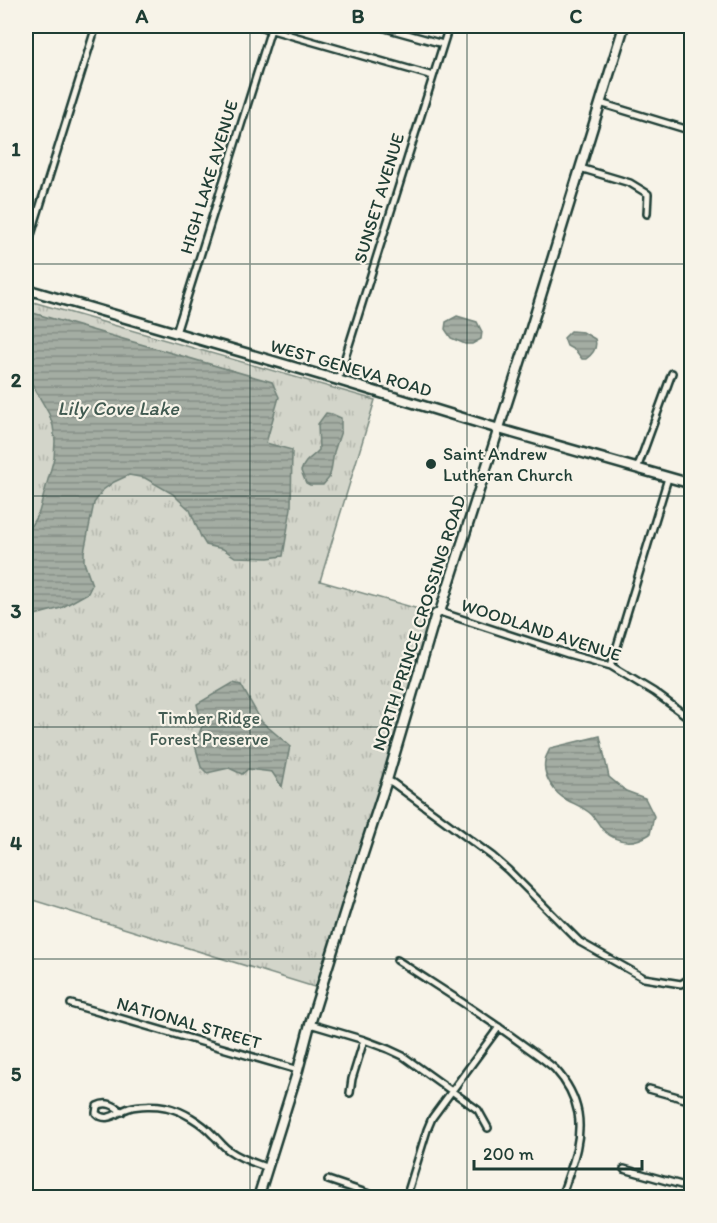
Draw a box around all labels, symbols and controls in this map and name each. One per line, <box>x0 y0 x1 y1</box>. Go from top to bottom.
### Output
text: A <box>135 4 149 28</box>
text: B <box>352 4 365 28</box>
text: C <box>570 4 583 28</box>
street label: HIGH LAKE AVENUE <box>175 97 243 257</box>
street label: SUNSET AVENUE <box>349 130 409 266</box>
text: 1 <box>11 137 21 161</box>
street label: WEST GENEVA ROAD <box>268 334 434 402</box>
text: 2 <box>11 368 22 392</box>
water label: Lily Cove Lake <box>57 396 180 420</box>
place label: Saint Andrew Lutheran Church <box>443 443 573 486</box>
marker: Saint Andrew Lutheran Church <box>424 457 438 471</box>
street label: NORTH PRINCE CROSSING ROAD <box>367 492 471 754</box>
street label: WOODLAND AVENUE <box>458 594 624 666</box>
text: 3 <box>11 599 22 623</box>
park label: Timber Ridge Forest Preserve <box>149 707 269 750</box>
text: 4 <box>10 831 22 855</box>
street label: NATIONAL STREET <box>114 992 264 1054</box>
text: 5 <box>11 1062 22 1086</box>
scale bar <box>474 1133 642 1171</box>
text: 200 m <box>483 1143 534 1165</box>

